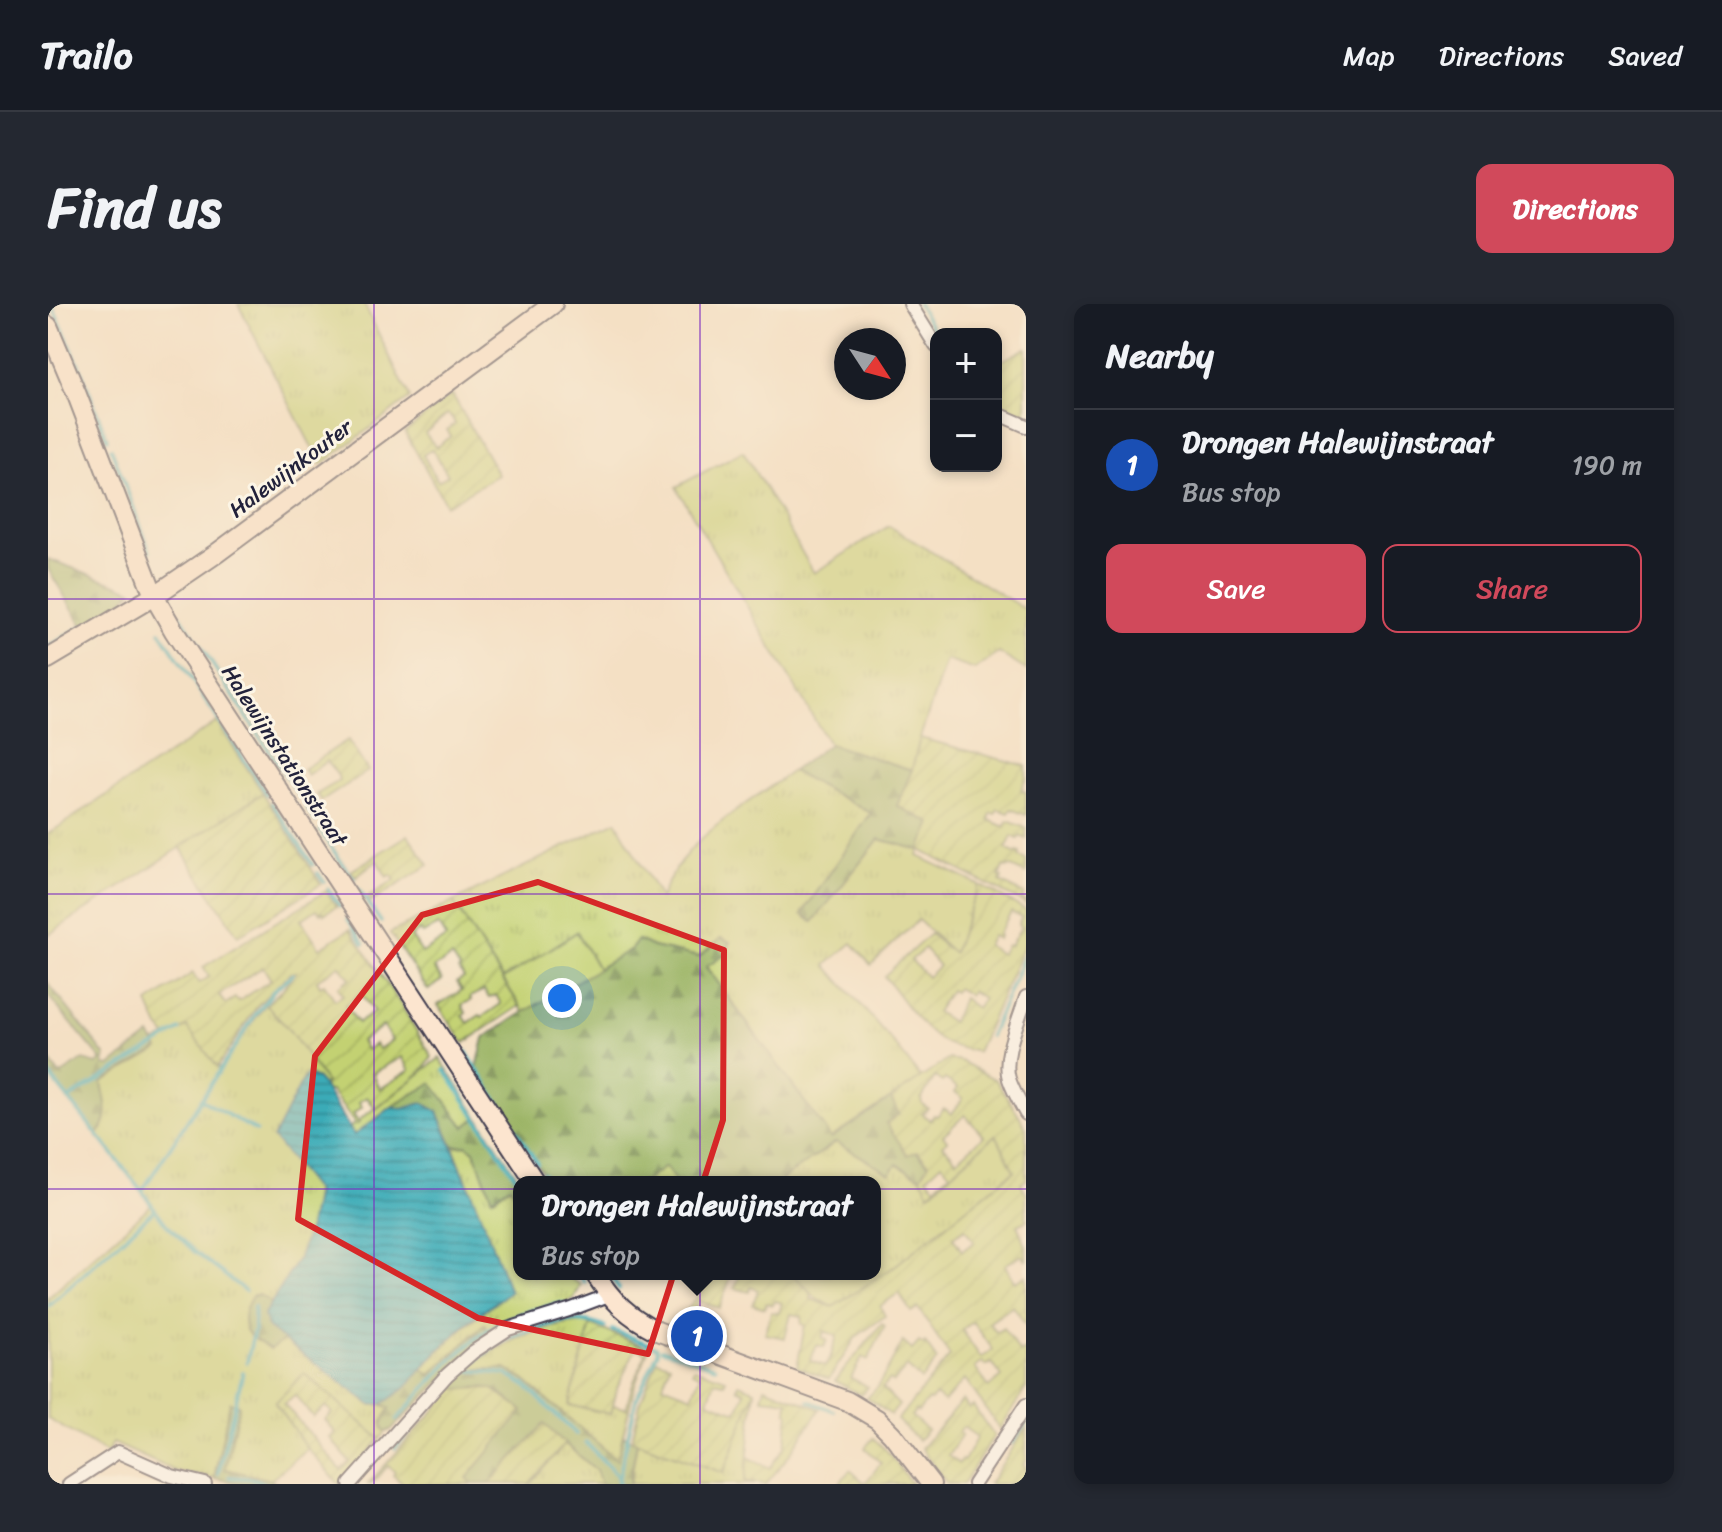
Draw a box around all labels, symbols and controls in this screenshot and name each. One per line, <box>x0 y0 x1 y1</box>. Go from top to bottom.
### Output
text: Trailo <box>40 22 133 89</box>
text: Map <box>1343 31 1395 80</box>
text: Directions <box>1439 31 1564 80</box>
text: Saved <box>1608 31 1682 80</box>
text: Find us <box>48 159 221 258</box>
button: Directions <box>1476 164 1674 253</box>
text: Nearby <box>1106 326 1214 386</box>
north arrow <box>834 328 906 400</box>
map controls <box>930 328 1002 472</box>
button: + <box>930 328 1002 400</box>
button: − <box>930 400 1002 472</box>
street label: Halewijnkouter <box>220 407 362 528</box>
text: Drongen Halewijnstraat <box>1182 415 1493 469</box>
text: 1 <box>1126 442 1138 488</box>
text: 190 m <box>1572 442 1642 488</box>
text: Bus stop <box>1182 469 1280 515</box>
button: Save <box>1106 544 1366 633</box>
button: Share <box>1382 544 1642 633</box>
street label: Halewijnstationstraat <box>211 656 359 855</box>
your location <box>542 978 582 1018</box>
popup <box>513 1176 881 1280</box>
text: Drongen Halewijnstraat <box>541 1178 853 1232</box>
text: Bus stop <box>541 1232 640 1278</box>
pin: 1 <box>671 1306 723 1366</box>

